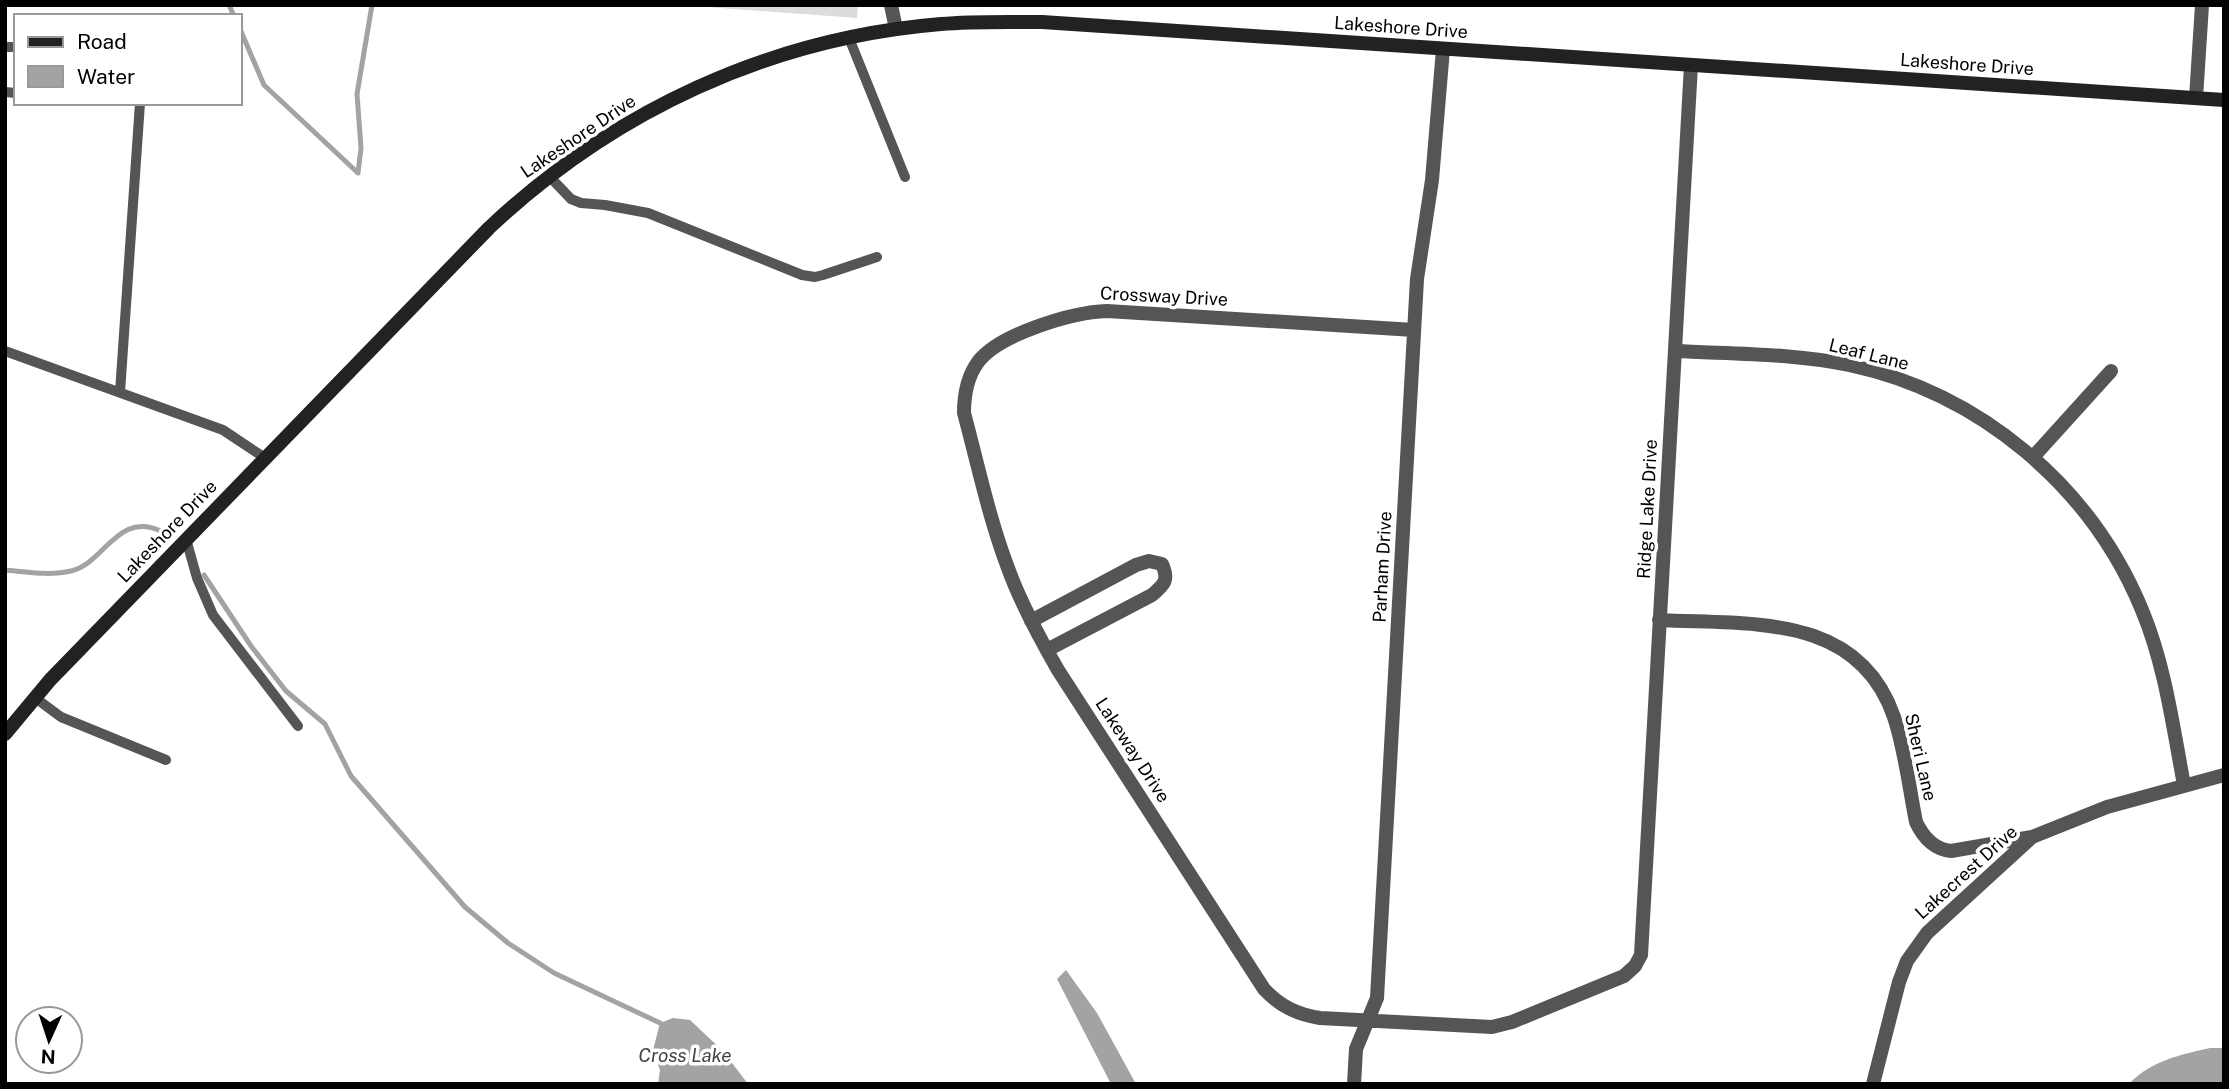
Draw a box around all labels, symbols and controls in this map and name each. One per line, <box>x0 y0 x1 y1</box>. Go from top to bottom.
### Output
street label: Lakeshore Drive <box>1333 12 1469 42</box>
legend <box>14 14 242 105</box>
text: Road <box>77 29 127 54</box>
street label: Lakeshore Drive <box>1899 49 2035 79</box>
text: Water <box>77 64 135 89</box>
street label: Lakeshore Drive <box>517 90 639 182</box>
street label: Crossway Drive <box>1100 282 1228 310</box>
street label: Leaf Lane <box>1827 334 1911 374</box>
street label: Ridge Lake Drive <box>1633 439 1661 579</box>
street label: Lakeshore Drive <box>113 476 221 586</box>
street label: Parham Drive <box>1369 511 1395 623</box>
street label: Lakeway Drive <box>1091 694 1175 806</box>
street label: Sheri Lane <box>1901 711 1941 803</box>
street label: Lakecrest Drive <box>1911 821 2021 923</box>
north arrow <box>14 1005 84 1075</box>
water label: Cross Lake <box>638 1044 732 1066</box>
text: N <box>40 1046 56 1068</box>

